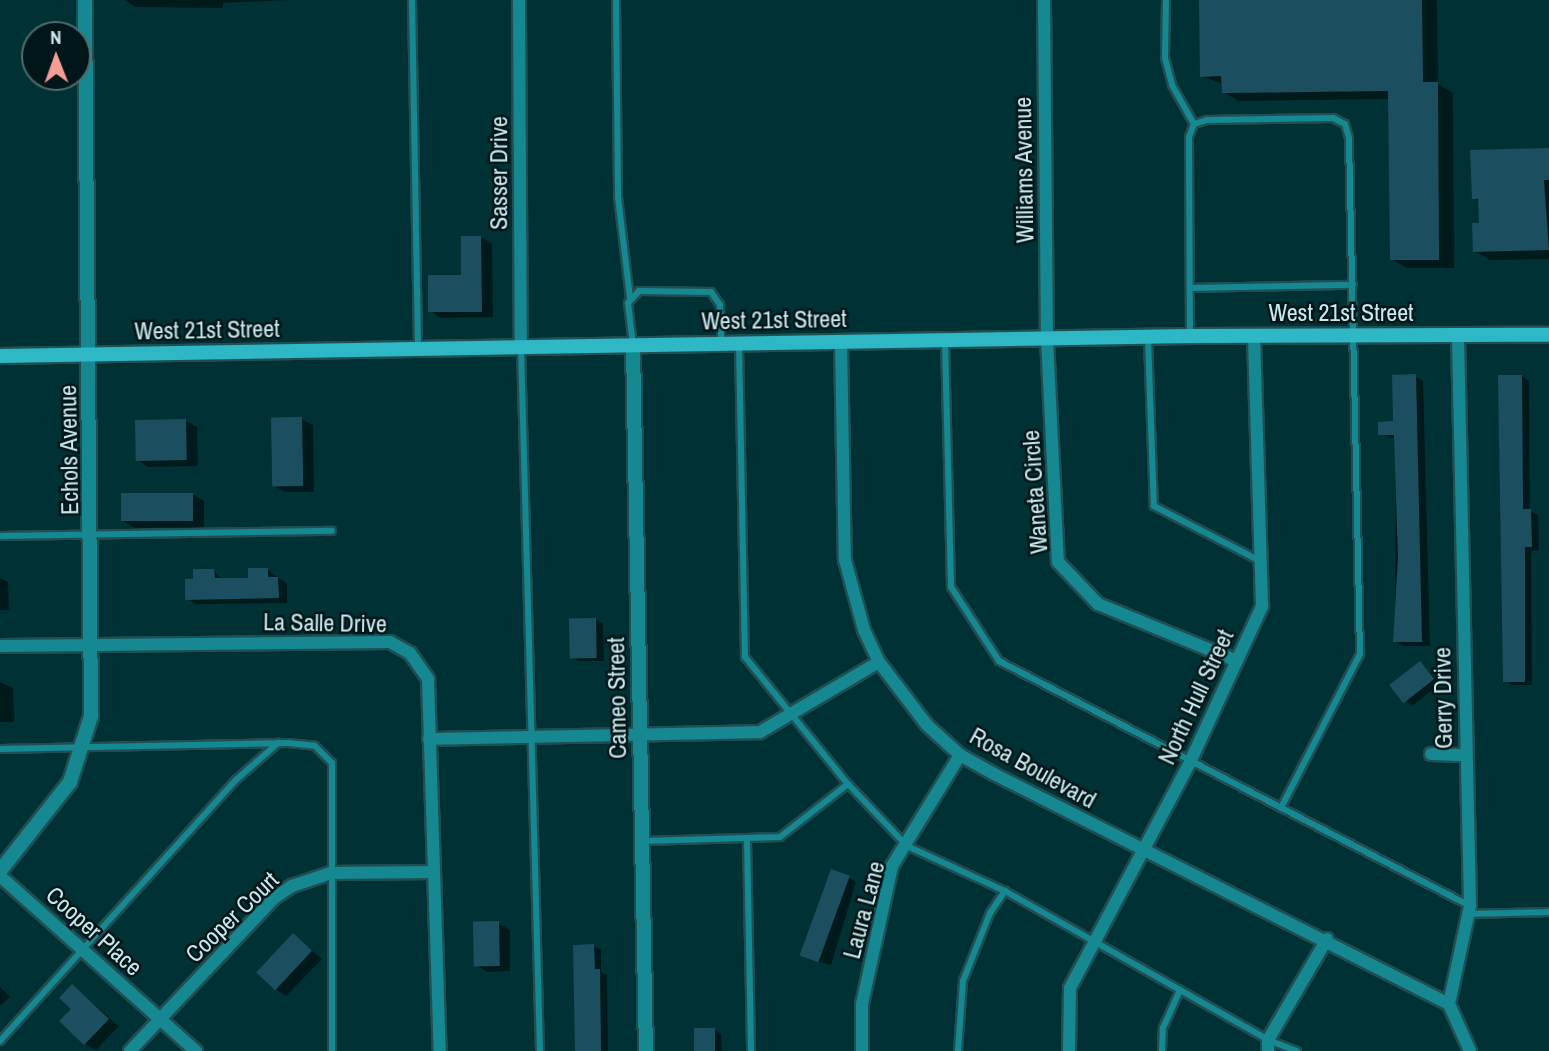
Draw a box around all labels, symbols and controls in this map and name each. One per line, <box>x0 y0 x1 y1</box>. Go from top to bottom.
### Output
north arrow <box>21 21 91 91</box>
text: N <box>50 24 62 50</box>
street label: Williams Avenue <box>1008 96 1040 244</box>
street label: Sasser Drive <box>485 116 513 230</box>
street label: West 21st Street <box>1268 299 1414 327</box>
street label: West 21st Street <box>701 304 847 336</box>
street label: West 21st Street <box>134 314 280 346</box>
street label: Echols Avenue <box>53 384 85 516</box>
street label: Waneta Circle <box>1016 429 1054 555</box>
street label: La Salle Drive <box>263 608 387 638</box>
street label: North Hull Street <box>1152 625 1240 769</box>
street label: Cameo Street <box>602 637 632 759</box>
street label: Gerry Drive <box>1428 647 1458 749</box>
street label: Rosa Boulevard <box>965 721 1101 815</box>
street label: Laura Lane <box>837 858 891 962</box>
street label: Cooper Court <box>180 866 284 968</box>
street label: Cooper Place <box>40 880 148 982</box>

